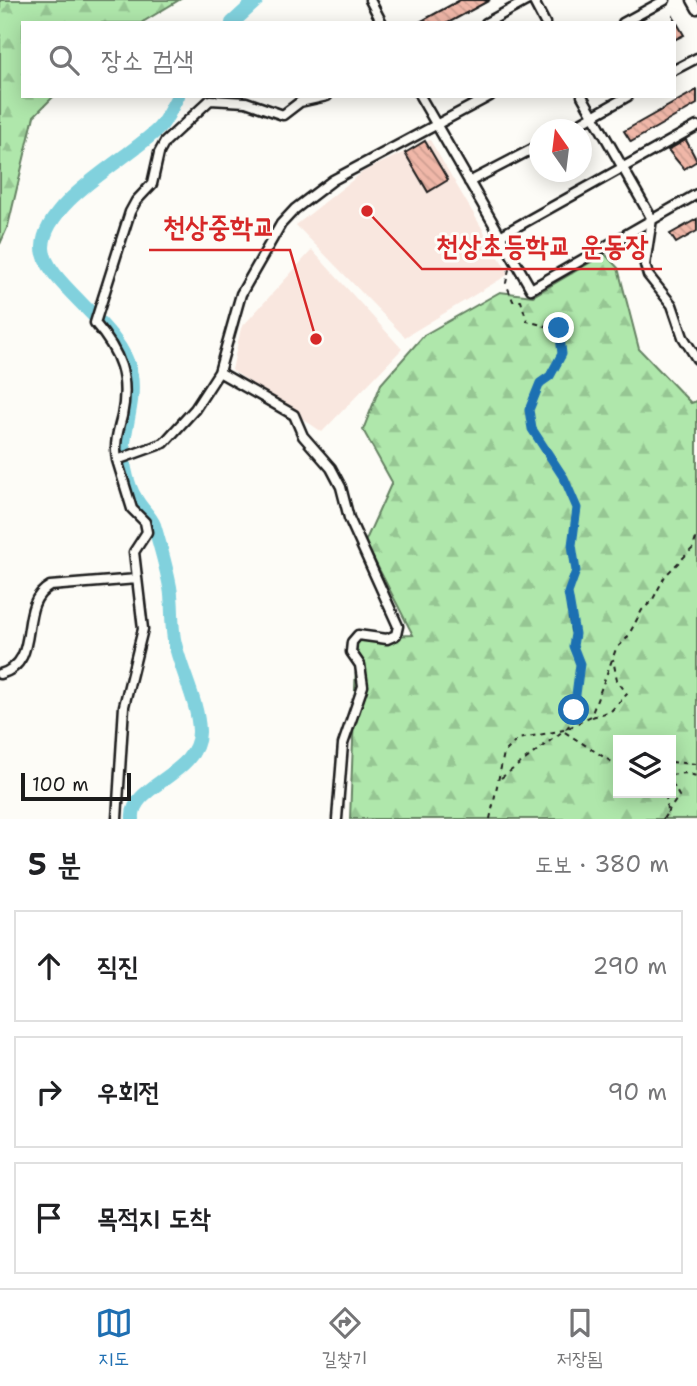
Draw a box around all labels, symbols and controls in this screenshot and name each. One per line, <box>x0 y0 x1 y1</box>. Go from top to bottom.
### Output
search box <box>21 21 676 98</box>
icon: search <box>45 41 83 79</box>
text: 장소 검색 <box>101 42 194 77</box>
north arrow <box>529 119 592 182</box>
callout: 천상중학교 <box>149 201 290 250</box>
text: 천상중학교 <box>163 207 275 245</box>
callout: 천상초등학교 운동장 <box>422 220 662 269</box>
text: 천상초등학교 운동장 <box>436 226 649 264</box>
route end <box>543 312 574 343</box>
route start <box>558 694 589 725</box>
map controls <box>613 735 676 798</box>
button: layers <box>613 735 676 798</box>
scale bar <box>21 770 131 802</box>
text: 100 m <box>32 772 89 797</box>
text: 5 분 <box>28 844 81 885</box>
text: 도보 · 380 m <box>535 849 669 879</box>
icon: ahead <box>30 947 68 985</box>
text: 직진 <box>97 948 139 983</box>
text: 290 m <box>593 951 667 981</box>
icon: right <box>30 1073 68 1111</box>
text: 우회전 <box>97 1074 160 1109</box>
text: 90 m <box>607 1077 667 1107</box>
icon: arrive <box>30 1199 68 1237</box>
text: 목적지 도착 <box>97 1200 211 1235</box>
tab: 지도 <box>95 1304 133 1372</box>
tab: 길찾기 <box>322 1304 367 1372</box>
tab: 저장됨 <box>557 1304 602 1372</box>

